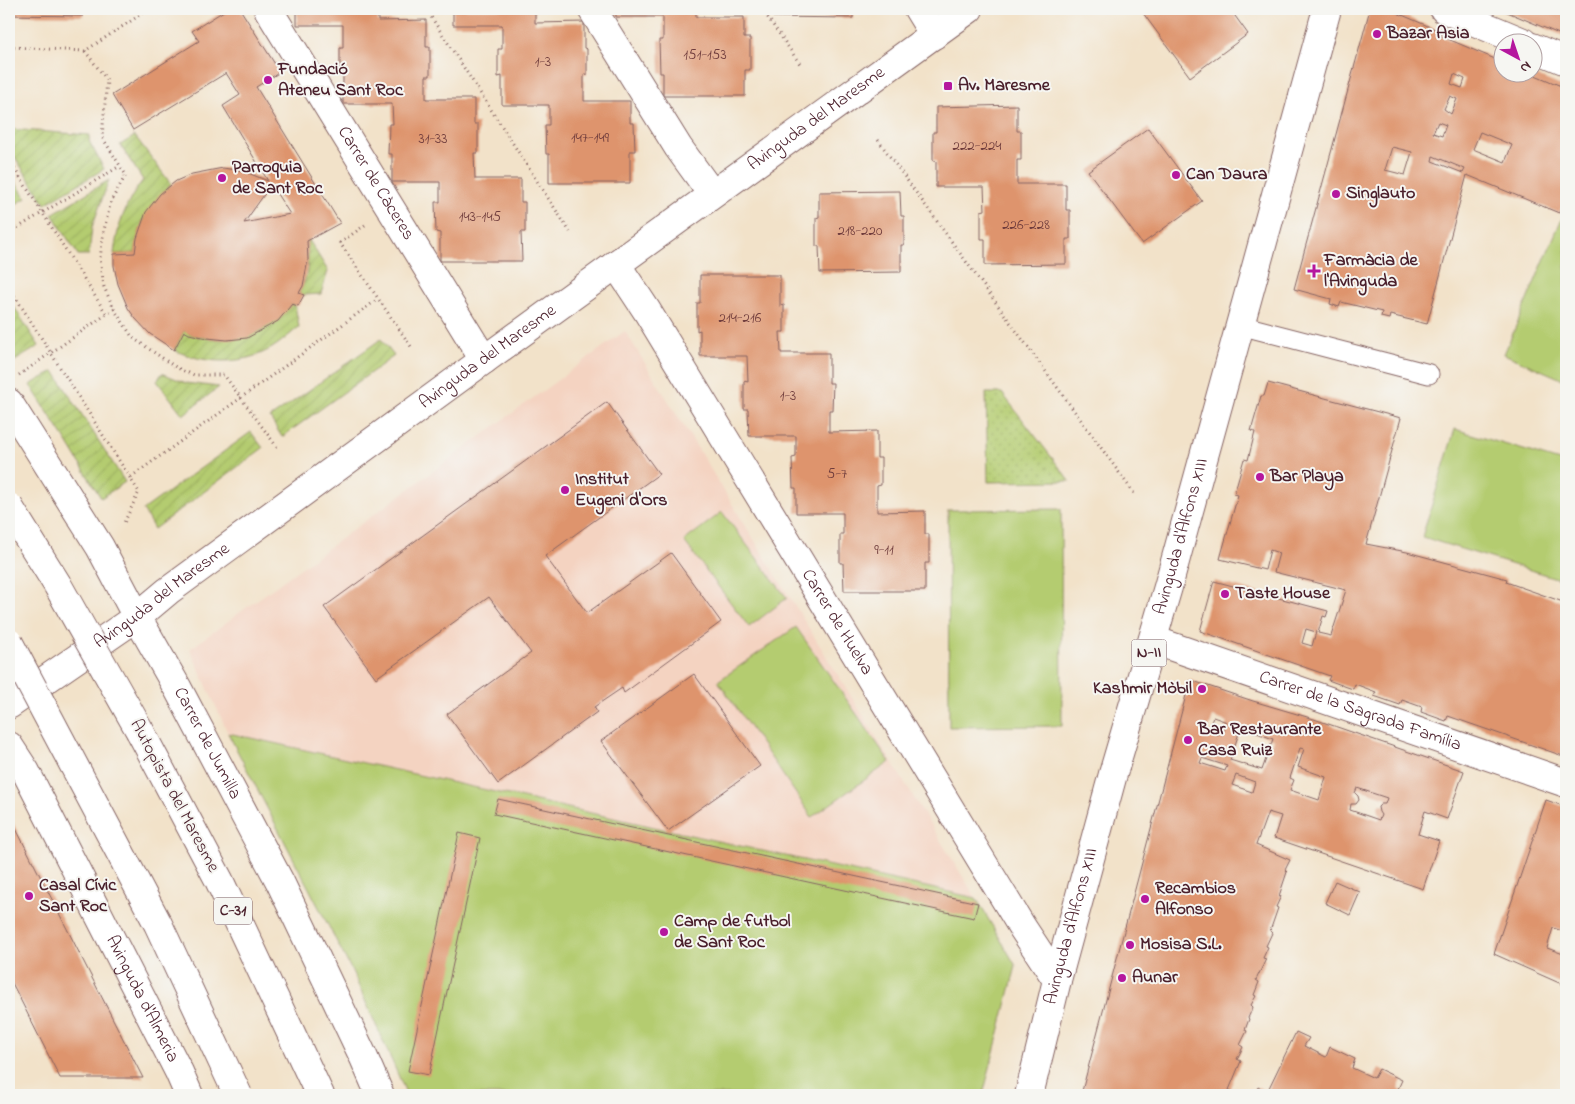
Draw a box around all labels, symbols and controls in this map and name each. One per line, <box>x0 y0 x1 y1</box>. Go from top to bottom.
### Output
place label: Bazar Asia <box>1386 21 1470 47</box>
marker: Bazar Asia <box>1371 28 1383 40</box>
north arrow <box>1492 32 1542 82</box>
house number: 151-153 <box>683 44 727 66</box>
house number: 1-3 <box>535 51 551 73</box>
text: N <box>1515 56 1536 78</box>
place label: Fundació Ateneu Sant Roc <box>277 57 404 104</box>
street label: Avinguda del Maresme <box>743 60 892 178</box>
place label: Av. Maresme <box>958 73 1051 99</box>
marker: Fundació Ateneu Sant Roc <box>262 74 274 86</box>
marker: Av. Maresme <box>942 80 954 92</box>
street label: Carrer de Càceres <box>330 122 420 246</box>
house number: 147-149 <box>571 127 610 149</box>
house number: 31-33 <box>419 128 447 150</box>
house number: 222-224 <box>952 135 1002 157</box>
place label: Parroquia de Sant Roc <box>232 155 324 202</box>
place label: Can Daura <box>1186 162 1268 188</box>
marker: Can Daura <box>1170 169 1182 181</box>
marker: Parroquia de Sant Roc <box>216 172 228 184</box>
place label: Singlauto <box>1346 181 1415 208</box>
marker: Singlauto <box>1330 188 1342 200</box>
house number: 143-145 <box>459 206 502 228</box>
house number: 226-228 <box>1002 214 1050 236</box>
house number: 218-220 <box>838 220 883 242</box>
place label: Farmàcia de l'Avinguda <box>1323 248 1419 296</box>
marker: Farmàcia de l'Avinguda <box>1308 265 1320 277</box>
street label: Avinguda del Maresme <box>414 298 563 416</box>
house number: 214-216 <box>719 307 762 329</box>
house number: 1-3 <box>780 385 796 407</box>
street label: Avinguda d'Alfons XIII <box>1148 455 1216 618</box>
house number: 5-7 <box>827 463 847 485</box>
place label: Bar Playa <box>1269 464 1344 491</box>
place label: Institut Eugeni d'Ors <box>575 467 667 515</box>
marker: Bar Playa <box>1254 471 1266 483</box>
marker: Institut Eugeni d'Ors <box>559 484 571 496</box>
street label: Avinguda del Maresme <box>89 536 236 656</box>
house number: 9-11 <box>874 539 894 561</box>
street label: Carrer de Huelva <box>794 564 879 681</box>
place label: Taste House <box>1235 581 1331 607</box>
marker: Taste House <box>1219 588 1231 600</box>
road number: N-II <box>1132 640 1166 666</box>
street label: Carrer de la Sagrada Família <box>1255 665 1465 759</box>
place label: Kashmir Mòbil <box>1093 676 1192 702</box>
street label: Carrer de Jumilla <box>166 683 247 804</box>
marker: Kashmir Mòbil <box>1196 683 1208 695</box>
street label: Autopista del Maresme <box>123 715 226 878</box>
place label: Bar Restaurante Casa Ruiz <box>1197 717 1322 764</box>
marker: Bar Restaurante Casa Ruiz <box>1182 734 1194 746</box>
street label: Avinguda d'Alfons XIII <box>1038 845 1105 1007</box>
place label: Casal Cívic Sant Roc <box>39 873 117 920</box>
place label: Recambios Alfonso <box>1155 876 1236 923</box>
marker: Casal Cívic Sant Roc <box>23 890 35 902</box>
marker: Recambios Alfonso <box>1139 893 1151 905</box>
road number: C-31 <box>214 898 252 924</box>
place label: Camp de futbol de Sant Roc <box>674 909 791 956</box>
marker: Camp de futbol de Sant Roc <box>658 926 670 938</box>
street label: Avinguda d'Almeria <box>99 931 185 1067</box>
place label: Mosisa S.L. <box>1140 932 1222 958</box>
marker: Mosisa S.L. <box>1124 939 1136 951</box>
place label: Aunar <box>1132 965 1178 991</box>
marker: Aunar <box>1116 972 1128 984</box>

